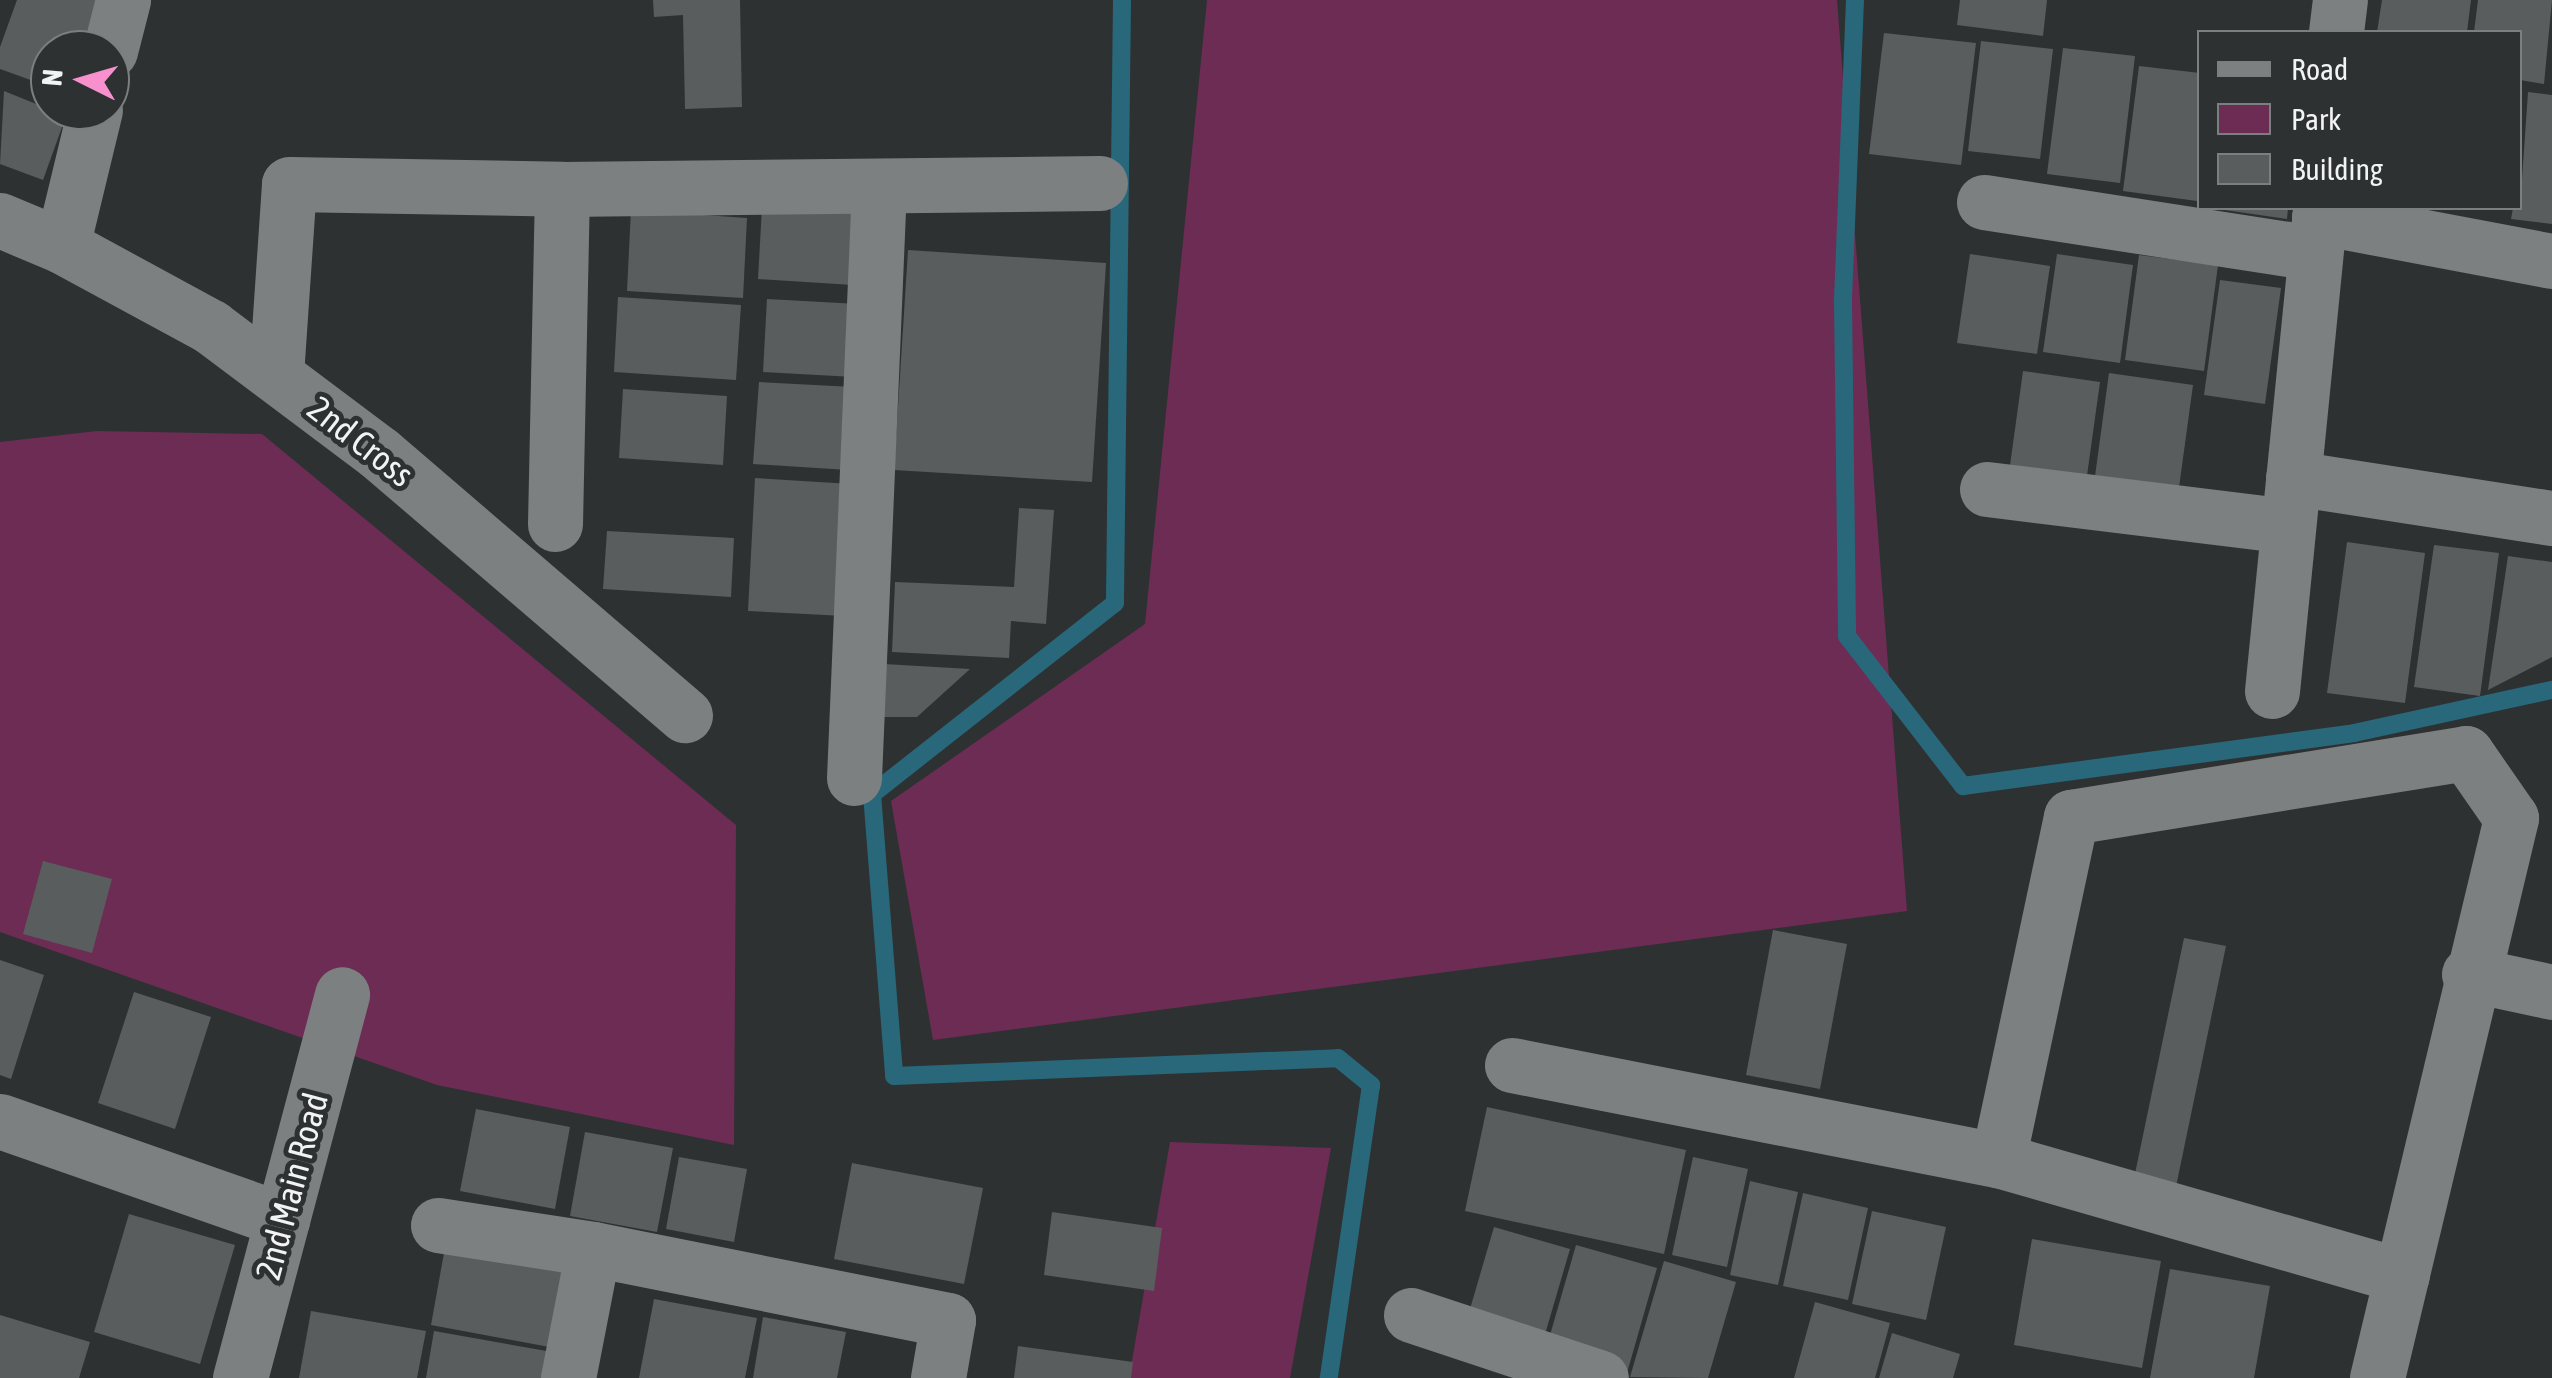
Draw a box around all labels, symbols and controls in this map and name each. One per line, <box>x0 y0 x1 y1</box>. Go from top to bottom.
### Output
north arrow <box>30 30 130 130</box>
legend <box>2197 30 2522 210</box>
text: Road <box>2291 52 2348 86</box>
text: N <box>35 68 69 87</box>
text: Park <box>2291 102 2341 136</box>
text: Building <box>2291 152 2383 186</box>
street label: 2nd Cross <box>300 387 422 495</box>
street label: 2nd Main Road <box>246 1088 336 1284</box>

